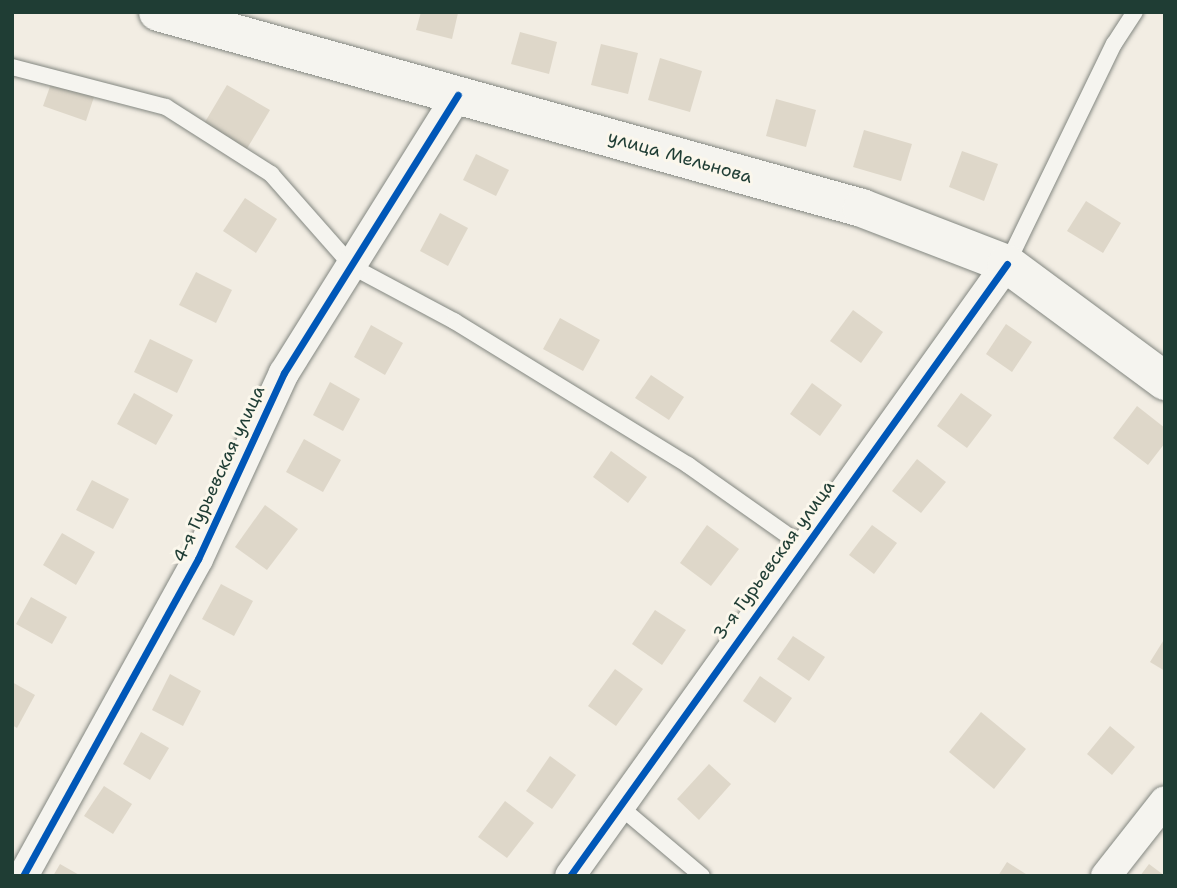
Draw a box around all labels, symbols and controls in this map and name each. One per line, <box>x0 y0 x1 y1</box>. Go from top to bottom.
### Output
street label: улица Мельнова <box>605 126 755 188</box>
street label: 4-я Гурьевская улица <box>169 382 269 566</box>
street label: 3-я Гурьевская улица <box>709 476 839 644</box>

